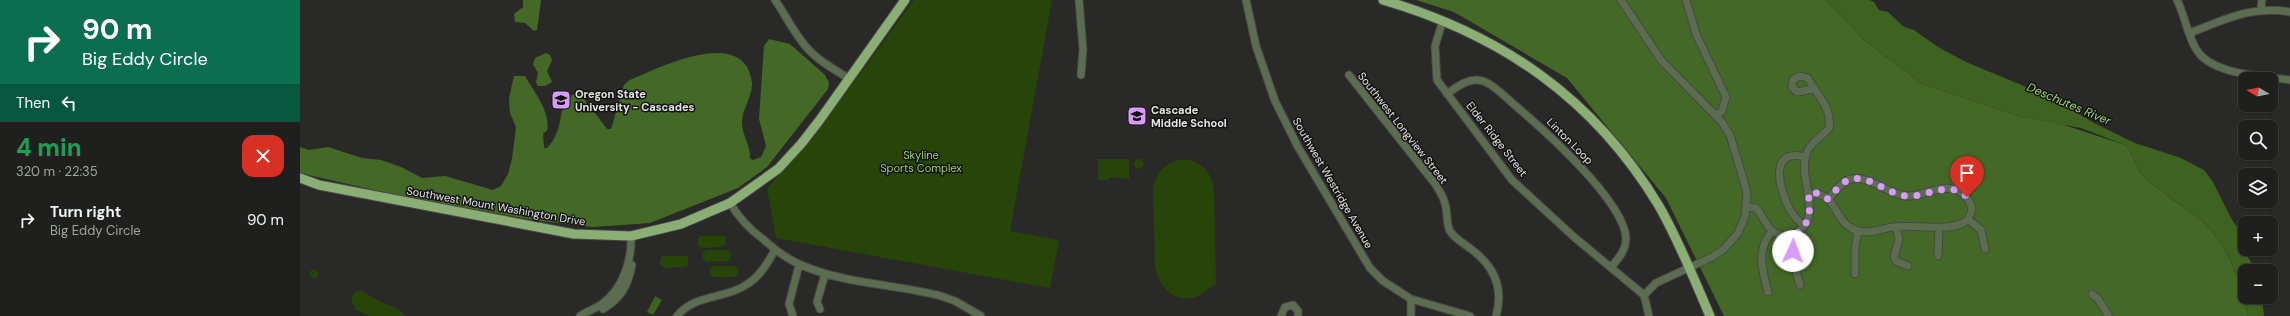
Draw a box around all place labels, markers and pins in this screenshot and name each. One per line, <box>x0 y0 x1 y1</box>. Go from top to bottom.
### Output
place label: Oregon State University - Cascades <box>575 87 695 114</box>
school or university icon: Oregon State University - Cascades <box>550 89 572 111</box>
place label: Cascade Middle School <box>1151 103 1227 130</box>
school or university icon: Cascade Middle School <box>1126 105 1148 127</box>
pin <box>1950 156 1984 197</box>

